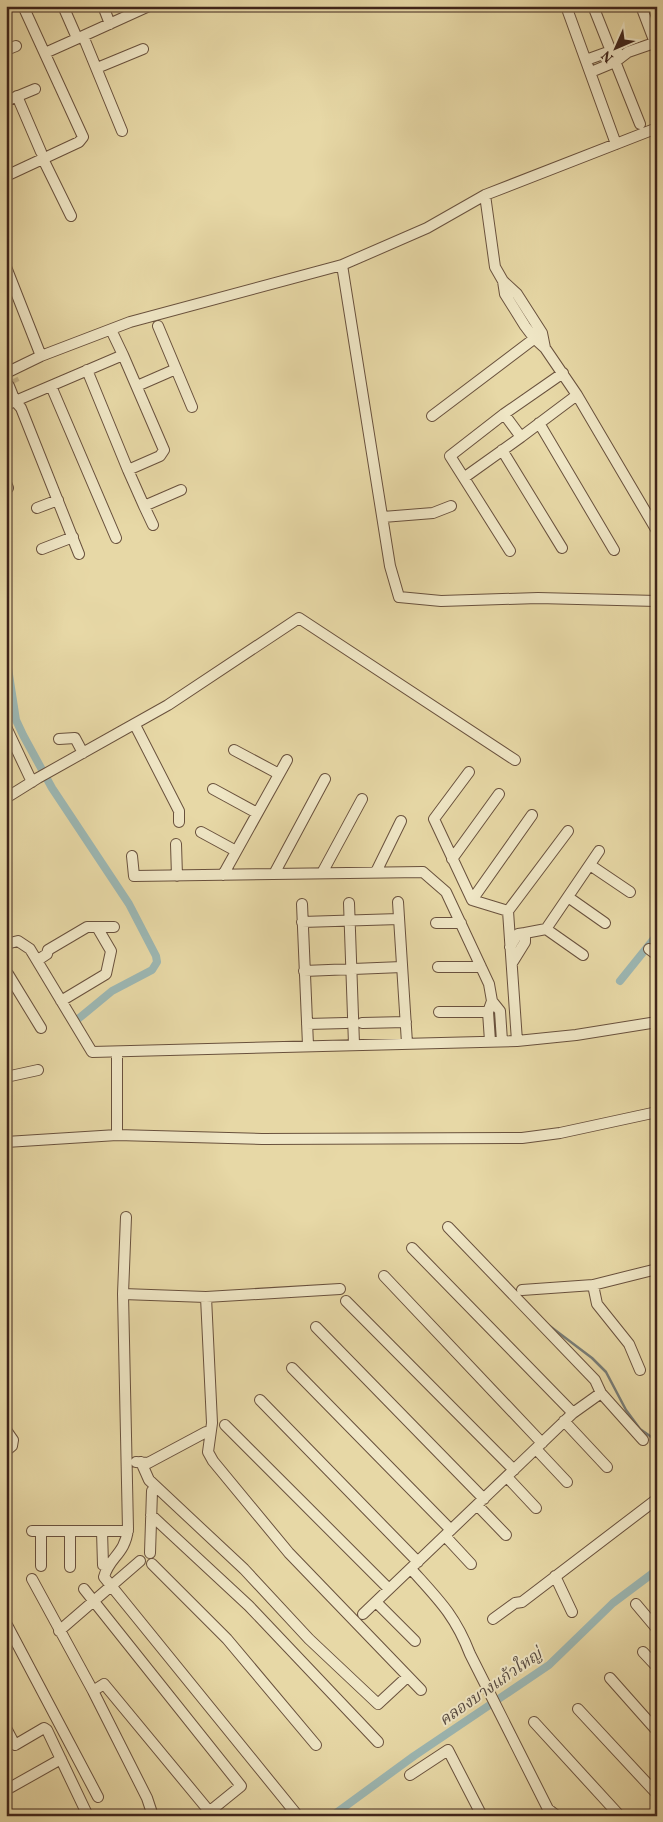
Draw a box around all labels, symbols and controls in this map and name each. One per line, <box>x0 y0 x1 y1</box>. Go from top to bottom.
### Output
north arrow <box>590 22 640 72</box>
text: N <box>598 46 618 66</box>
water label: คลองบางแก้วใหญ่ <box>434 1641 549 1732</box>

